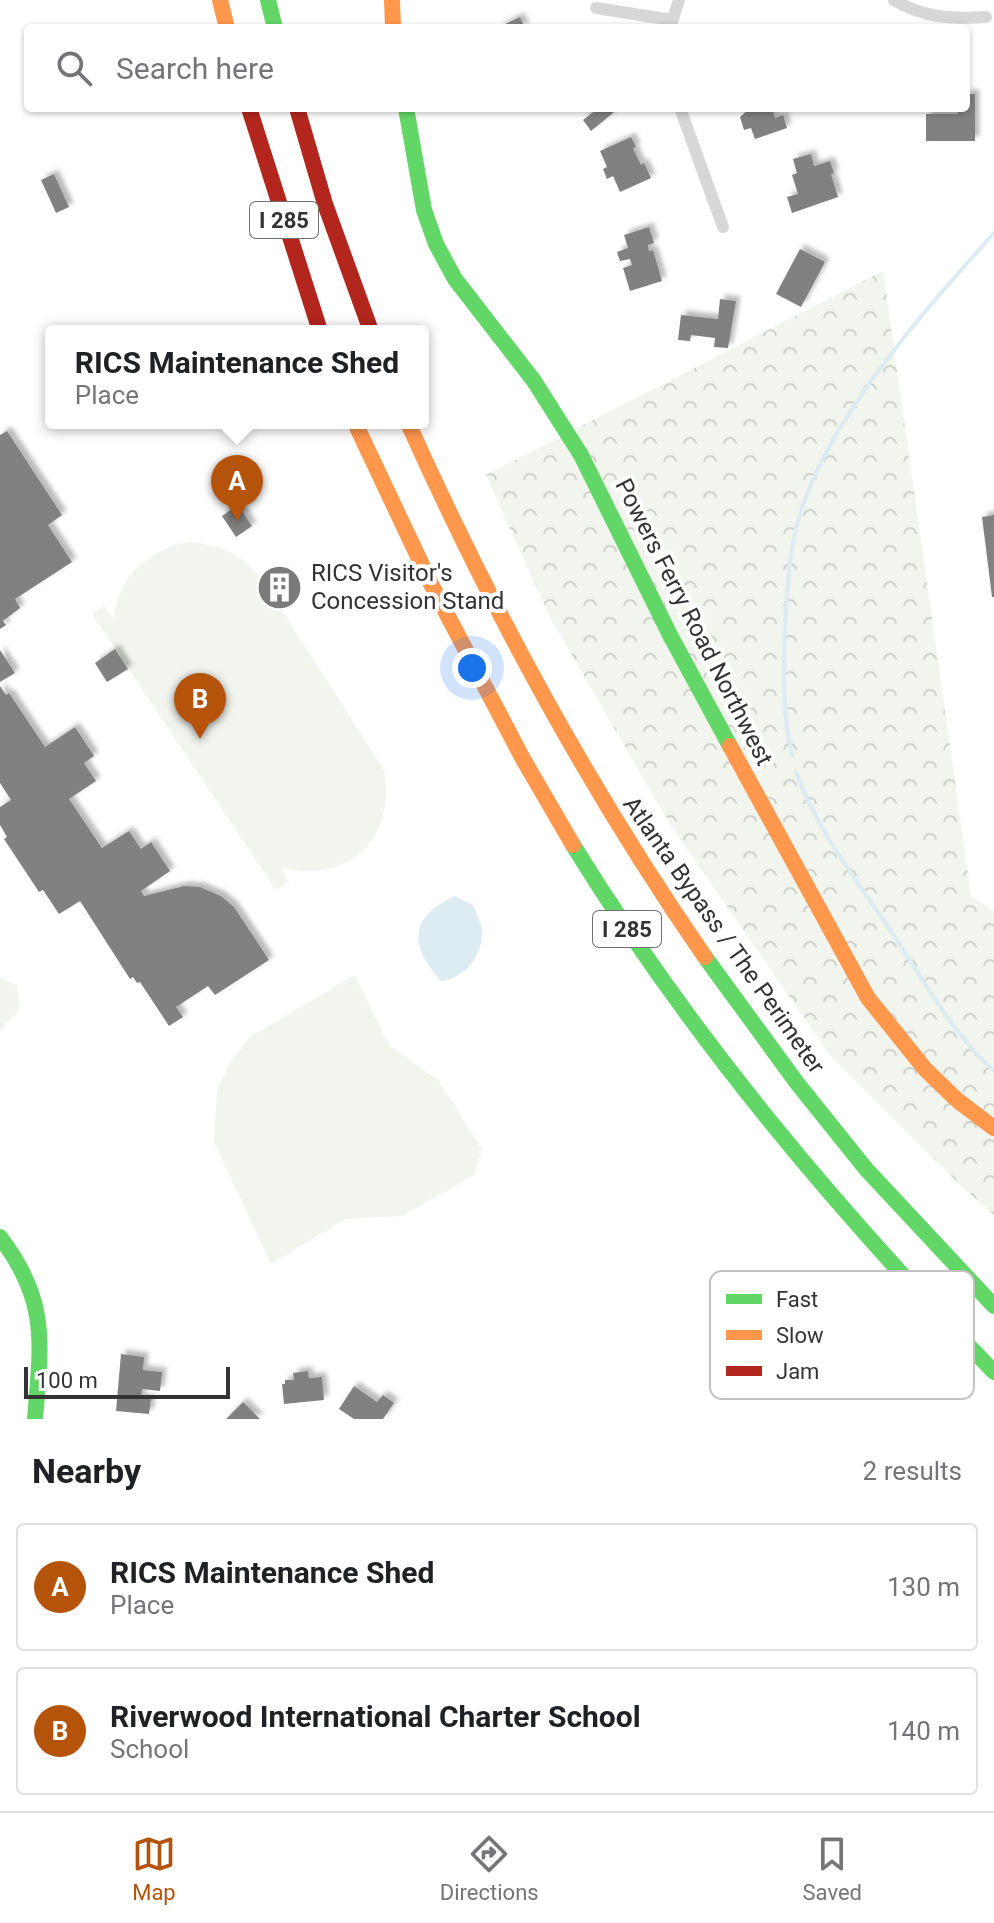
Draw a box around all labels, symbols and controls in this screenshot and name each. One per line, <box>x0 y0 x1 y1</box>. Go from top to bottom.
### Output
search box <box>24 24 970 112</box>
icon: search <box>52 46 96 90</box>
text: Search here <box>116 51 274 86</box>
road number: I 285 <box>250 202 318 238</box>
popup <box>45 325 429 429</box>
text: RICS Maintenance Shed <box>75 345 399 380</box>
text: Place <box>75 380 139 410</box>
pin: A <box>211 455 263 521</box>
street label: Powers Ferry Road Northwest <box>609 474 779 770</box>
place label: RICS Visitor's Concession Stand <box>311 559 504 615</box>
building icon: RICS Visitor's Concession Stand <box>256 563 304 611</box>
your location <box>452 648 492 688</box>
pin: B <box>174 673 226 739</box>
street label: Atlanta Bypass / The Perimeter <box>617 791 831 1079</box>
road number: I 285 <box>593 911 661 947</box>
legend <box>710 1271 974 1399</box>
text: Fast <box>776 1287 818 1312</box>
text: Slow <box>776 1323 824 1348</box>
text: Jam <box>776 1359 819 1384</box>
scale bar <box>24 1363 230 1399</box>
text: 100 m <box>36 1368 98 1393</box>
text: Nearby <box>32 1451 141 1491</box>
text: 2 results <box>863 1456 962 1486</box>
text: RICS Maintenance Shed <box>110 1555 434 1590</box>
text: A <box>51 1572 69 1602</box>
text: 130 m <box>887 1572 960 1602</box>
text: Place <box>110 1590 174 1620</box>
text: Riverwood International Charter School <box>110 1699 641 1734</box>
text: B <box>52 1716 68 1746</box>
text: 140 m <box>887 1716 960 1746</box>
text: School <box>110 1734 189 1764</box>
tab: Map <box>132 1832 176 1905</box>
tab: Directions <box>440 1832 539 1905</box>
tab: Saved <box>803 1832 862 1905</box>

